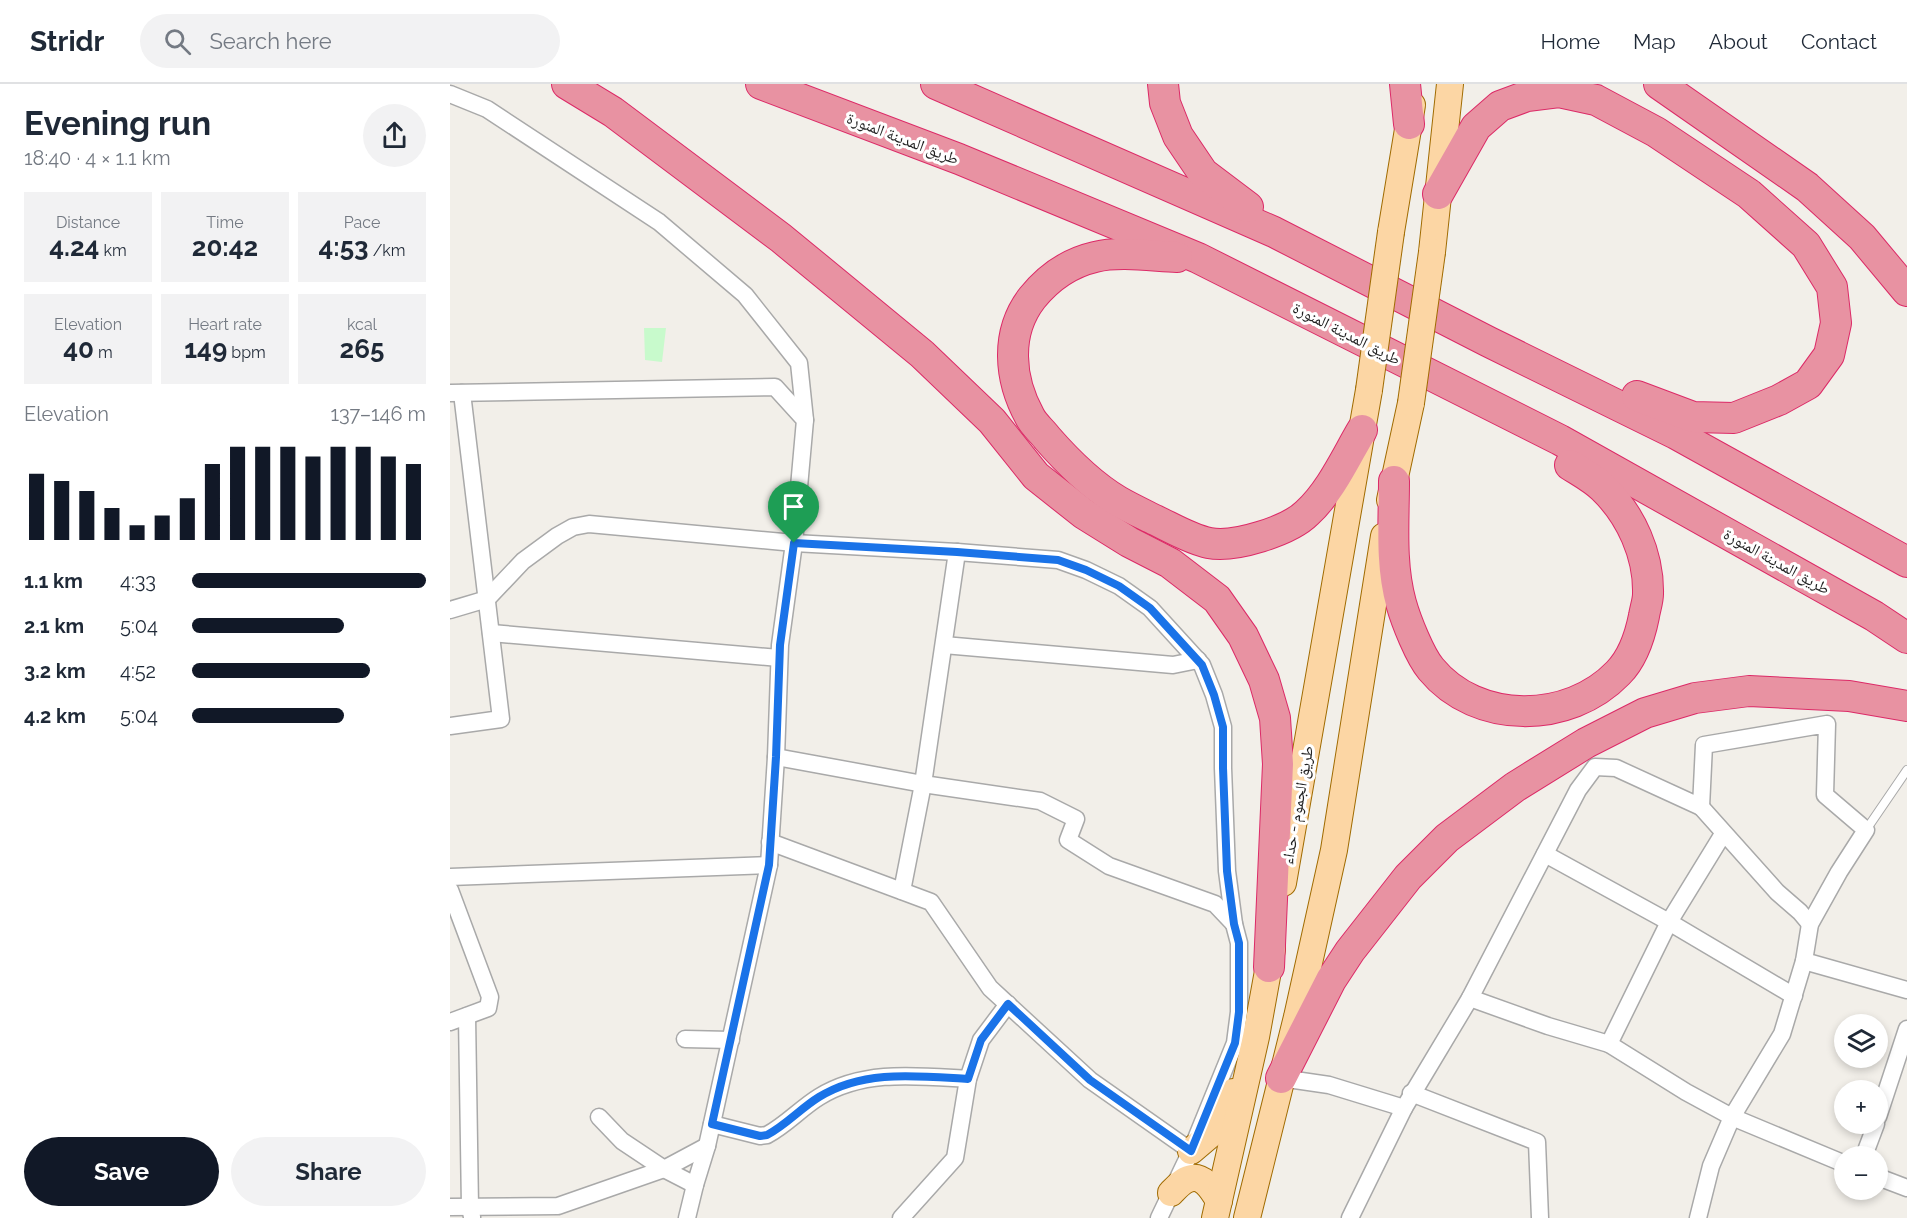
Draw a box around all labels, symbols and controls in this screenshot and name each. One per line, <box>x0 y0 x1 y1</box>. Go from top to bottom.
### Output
search box <box>140 14 560 68</box>
text: Stridr <box>30 25 104 58</box>
icon: search <box>161 25 194 58</box>
text: Search here <box>209 28 332 54</box>
text: Home <box>1541 29 1600 54</box>
text: Map <box>1633 29 1676 54</box>
text: About <box>1709 29 1768 54</box>
text: Contact <box>1801 29 1877 54</box>
text: Evening run <box>24 104 211 143</box>
button: share <box>363 104 426 167</box>
street label: طريق المدينة المنورة <box>844 108 961 169</box>
text: 18:40 · 4 × 1.1 km <box>24 146 171 170</box>
text: Distance <box>56 213 120 232</box>
text: Time <box>206 213 244 232</box>
text: Pace <box>344 213 380 232</box>
text: 4.24 <box>49 232 99 262</box>
text: 20:42 <box>192 232 258 262</box>
text: 4:53 <box>318 232 369 262</box>
text: km <box>99 241 127 260</box>
text: /km <box>369 241 406 260</box>
street label: طريق المدينة المنورة <box>1289 298 1404 370</box>
text: Elevation <box>54 315 122 334</box>
text: Heart rate <box>188 315 262 334</box>
text: kcal <box>347 315 377 334</box>
text: 40 <box>63 334 94 364</box>
text: 149 <box>184 334 227 364</box>
text: 265 <box>340 334 384 364</box>
text: m <box>94 343 113 362</box>
text: bpm <box>227 343 266 362</box>
text: Elevation <box>24 402 109 426</box>
text: 137–146 m <box>330 402 426 426</box>
pin <box>768 481 819 543</box>
icon: arrive <box>777 490 810 523</box>
street label: طريق المدينة المنورة <box>1720 524 1833 599</box>
text: 1.1 km <box>24 569 83 593</box>
text: 4:33 <box>120 569 156 593</box>
text: 2.1 km <box>24 614 84 638</box>
text: 5:04 <box>120 614 158 638</box>
text: 3.2 km <box>24 659 86 683</box>
text: 4:52 <box>120 659 156 683</box>
text: 4.2 km <box>24 704 86 728</box>
text: 5:04 <box>120 704 158 728</box>
street label: طريق الجموم - حداء <box>1278 744 1318 866</box>
map controls <box>1834 1014 1888 1200</box>
button: layers <box>1834 1014 1888 1068</box>
button: + <box>1834 1080 1888 1134</box>
button: Save <box>24 1137 219 1206</box>
button: Share <box>231 1137 426 1206</box>
button: − <box>1834 1146 1888 1200</box>

